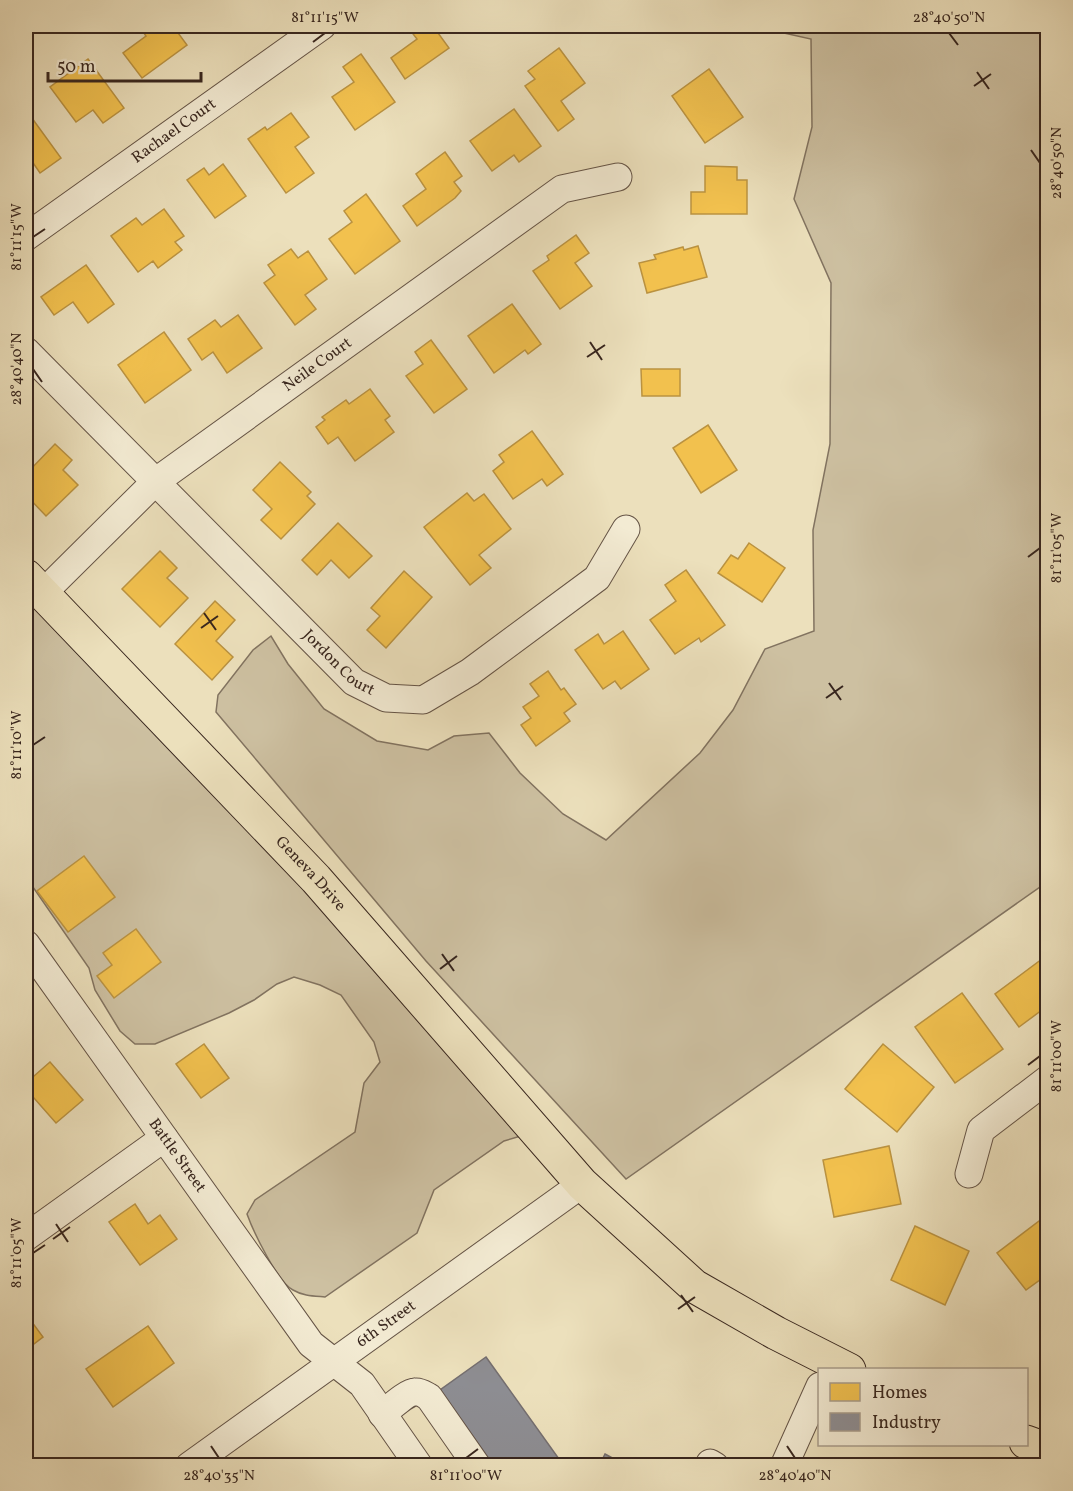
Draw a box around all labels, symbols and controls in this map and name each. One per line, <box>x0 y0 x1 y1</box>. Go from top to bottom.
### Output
text: 81°11'15"W <box>291 8 359 29</box>
text: 28°40'50"N <box>913 8 985 29</box>
scale bar <box>48 45 201 83</box>
text: 50 m <box>57 55 96 80</box>
street label: Rachael Court <box>127 93 221 169</box>
text: 28°40'50"N <box>1047 127 1068 199</box>
text: 81°11'15"W <box>7 203 28 271</box>
street label: Neile Court <box>279 332 357 397</box>
text: 28°40'40"N <box>7 333 28 405</box>
text: 81°11'05"W <box>1047 513 1068 583</box>
street label: Jordon Court <box>297 625 379 702</box>
text: 81°11'10"W <box>7 710 28 780</box>
street label: Geneva Drive <box>270 832 351 916</box>
text: 81°11'00"W <box>1047 1020 1068 1092</box>
street label: Battle Street <box>143 1114 211 1198</box>
text: 81°11'05"W <box>7 1218 28 1288</box>
street label: 6th Street <box>352 1295 421 1353</box>
legend <box>818 1368 1028 1446</box>
text: Homes <box>872 1381 927 1406</box>
text: Industry <box>872 1411 941 1436</box>
text: 28°40'35"N <box>183 1466 255 1487</box>
text: 81°11'00"W <box>430 1466 502 1487</box>
text: 28°40'40"N <box>759 1466 831 1487</box>

